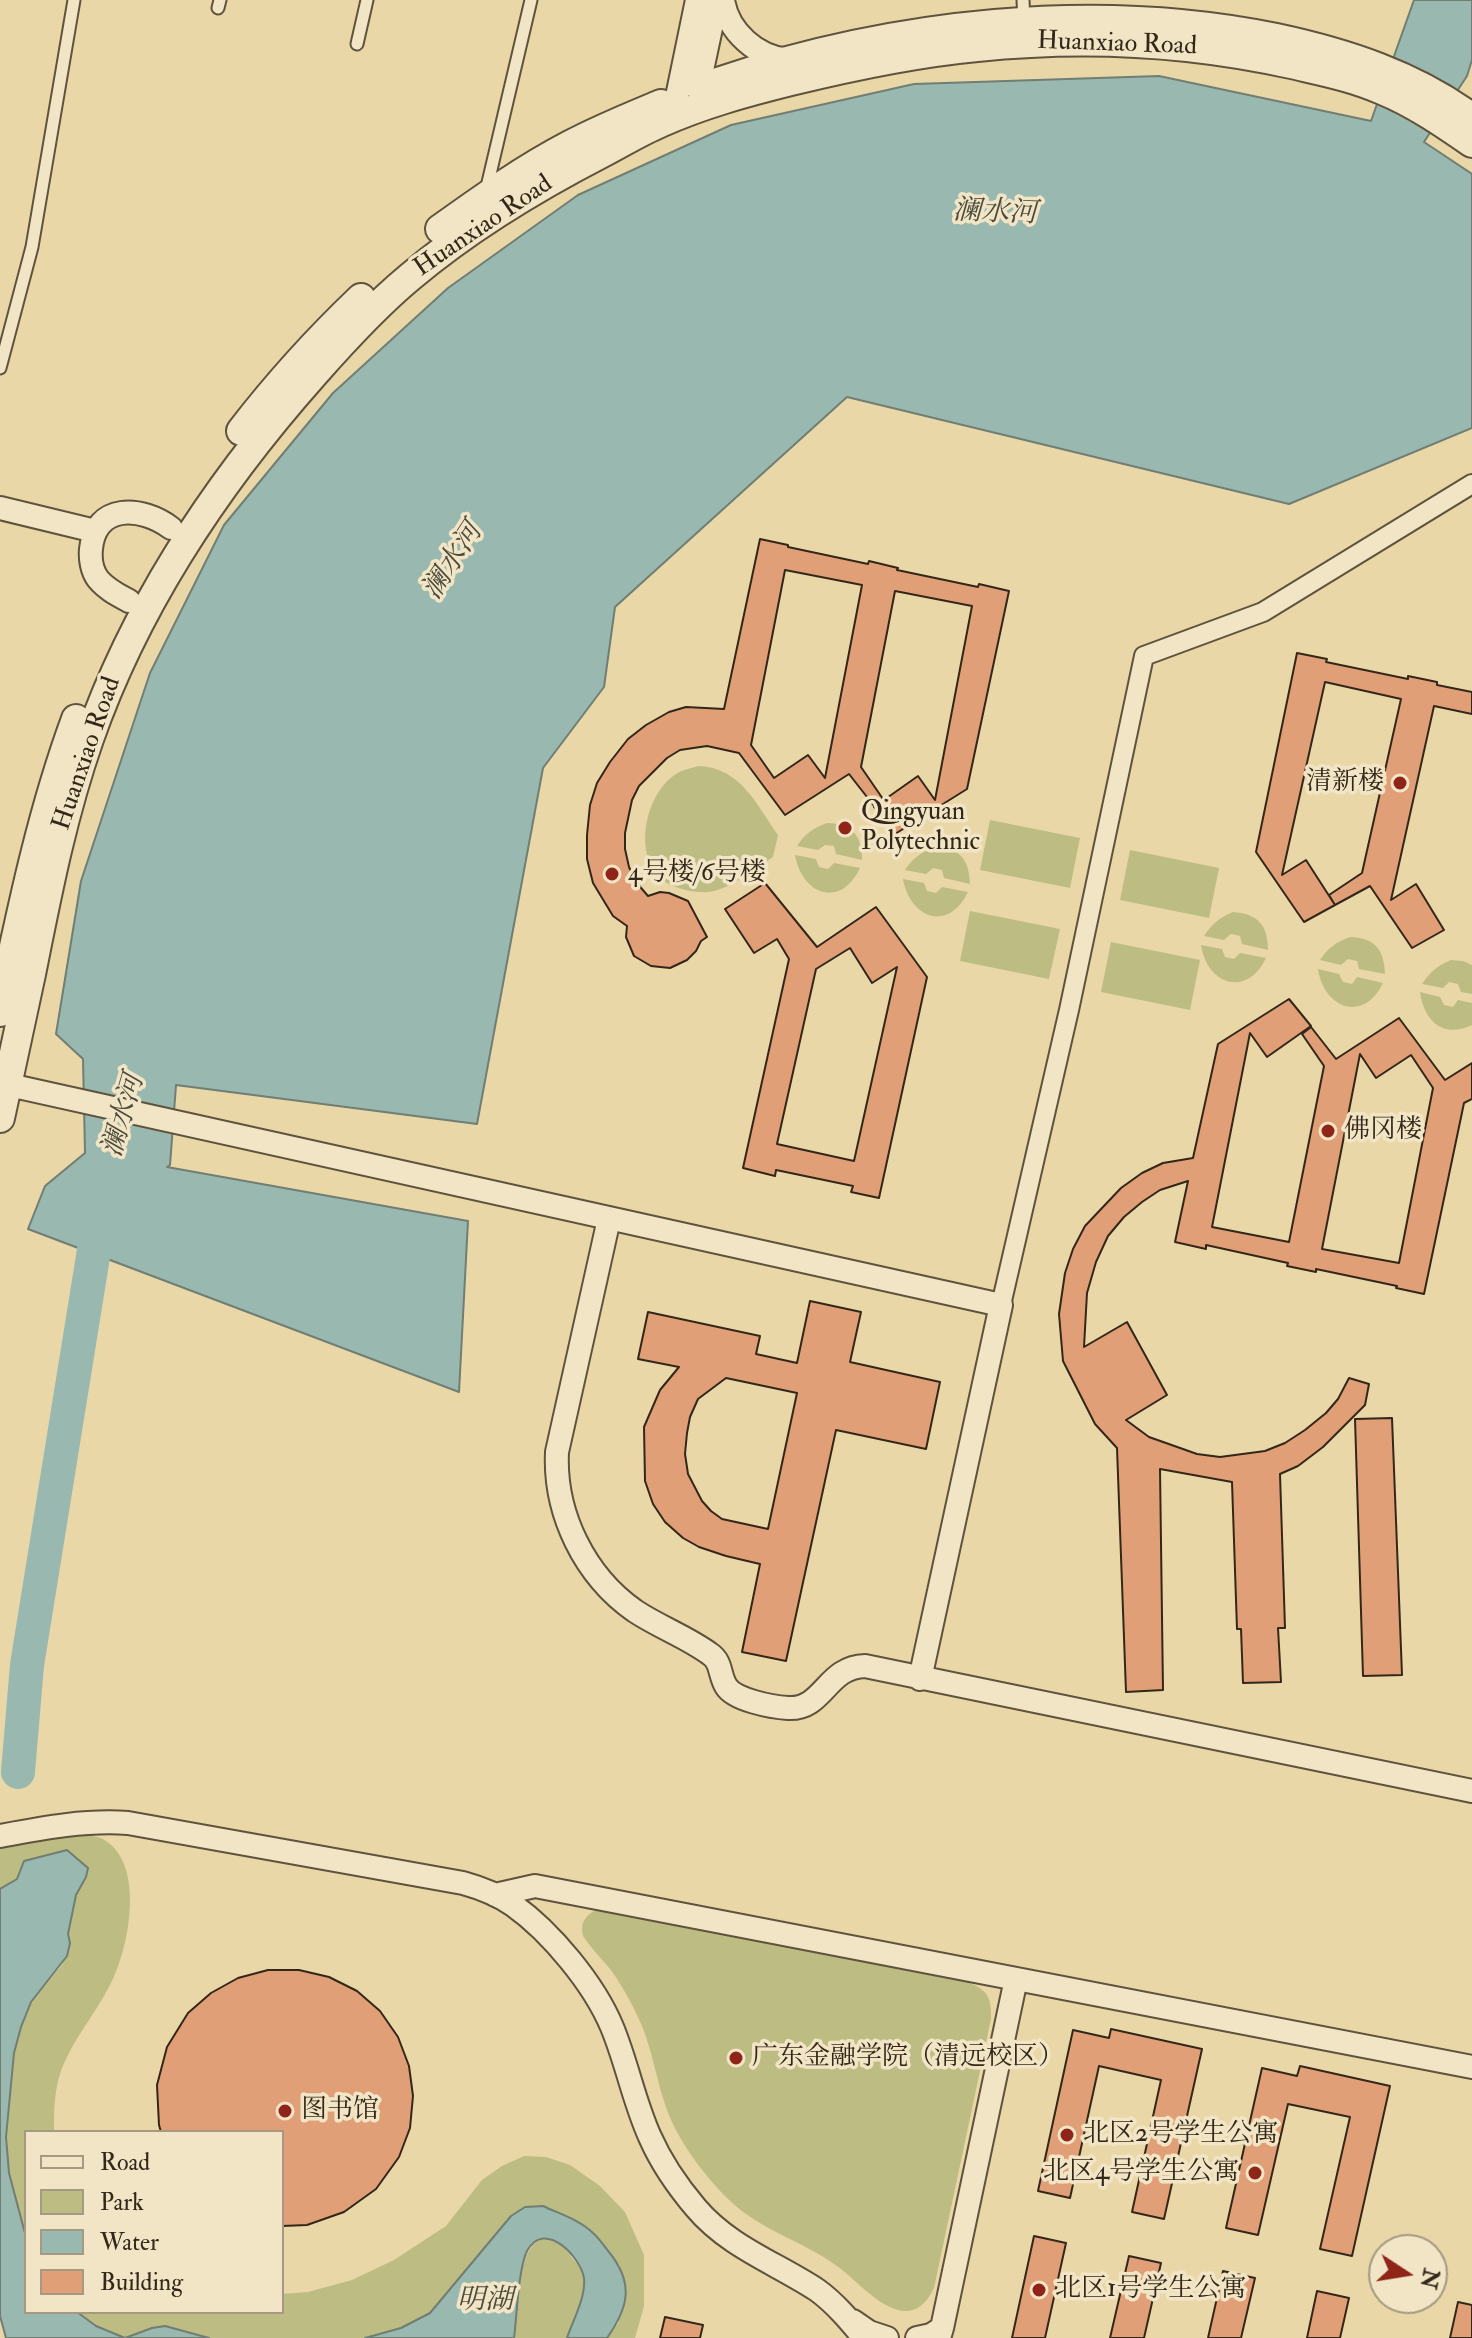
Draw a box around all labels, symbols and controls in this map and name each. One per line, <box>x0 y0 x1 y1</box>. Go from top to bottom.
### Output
street label: Huanxiao Road <box>1036 27 1198 63</box>
street label: Huanxiao Road <box>409 169 559 285</box>
water label: 澜水河 <box>952 196 1038 232</box>
water label: 澜水河 <box>417 518 491 606</box>
street label: Huanxiao Road <box>47 673 129 835</box>
place label: 清新楼 <box>1306 767 1384 799</box>
marker: 清新楼 <box>1391 774 1409 792</box>
place label: Qingyuan Polytechnic <box>861 797 980 858</box>
marker: Qingyuan Polytechnic <box>836 819 854 837</box>
place label: 4号楼/6号楼 <box>628 858 766 890</box>
marker: 4号楼/6号楼 <box>603 865 621 883</box>
water label: 澜水河 <box>97 1071 153 1161</box>
place label: 佛冈楼 <box>1344 1115 1422 1147</box>
marker: 佛冈楼 <box>1319 1122 1337 1140</box>
place label: 广东金融学院（清远校区） <box>752 2042 1064 2074</box>
marker: 广东金融学院（清远校区） <box>727 2049 745 2067</box>
place label: 图书馆 <box>301 2095 379 2127</box>
marker: 图书馆 <box>276 2102 294 2120</box>
place label: 北区2号学生公寓 <box>1083 2119 1278 2151</box>
marker: 北区2号学生公寓 <box>1058 2126 1076 2144</box>
legend <box>24 2130 284 2314</box>
text: Road <box>100 2147 150 2178</box>
place label: 北区4号学生公寓 <box>1043 2157 1239 2189</box>
marker: 北区4号学生公寓 <box>1246 2164 1264 2182</box>
text: Park <box>100 2187 144 2218</box>
text: Water <box>100 2227 159 2258</box>
north arrow <box>1368 2234 1448 2314</box>
text: N <box>1414 2266 1445 2291</box>
text: Building <box>100 2267 183 2298</box>
place label: 北区1号学生公寓 <box>1055 2274 1246 2306</box>
marker: 北区1号学生公寓 <box>1030 2281 1048 2299</box>
water label: 明湖 <box>457 2285 513 2319</box>

